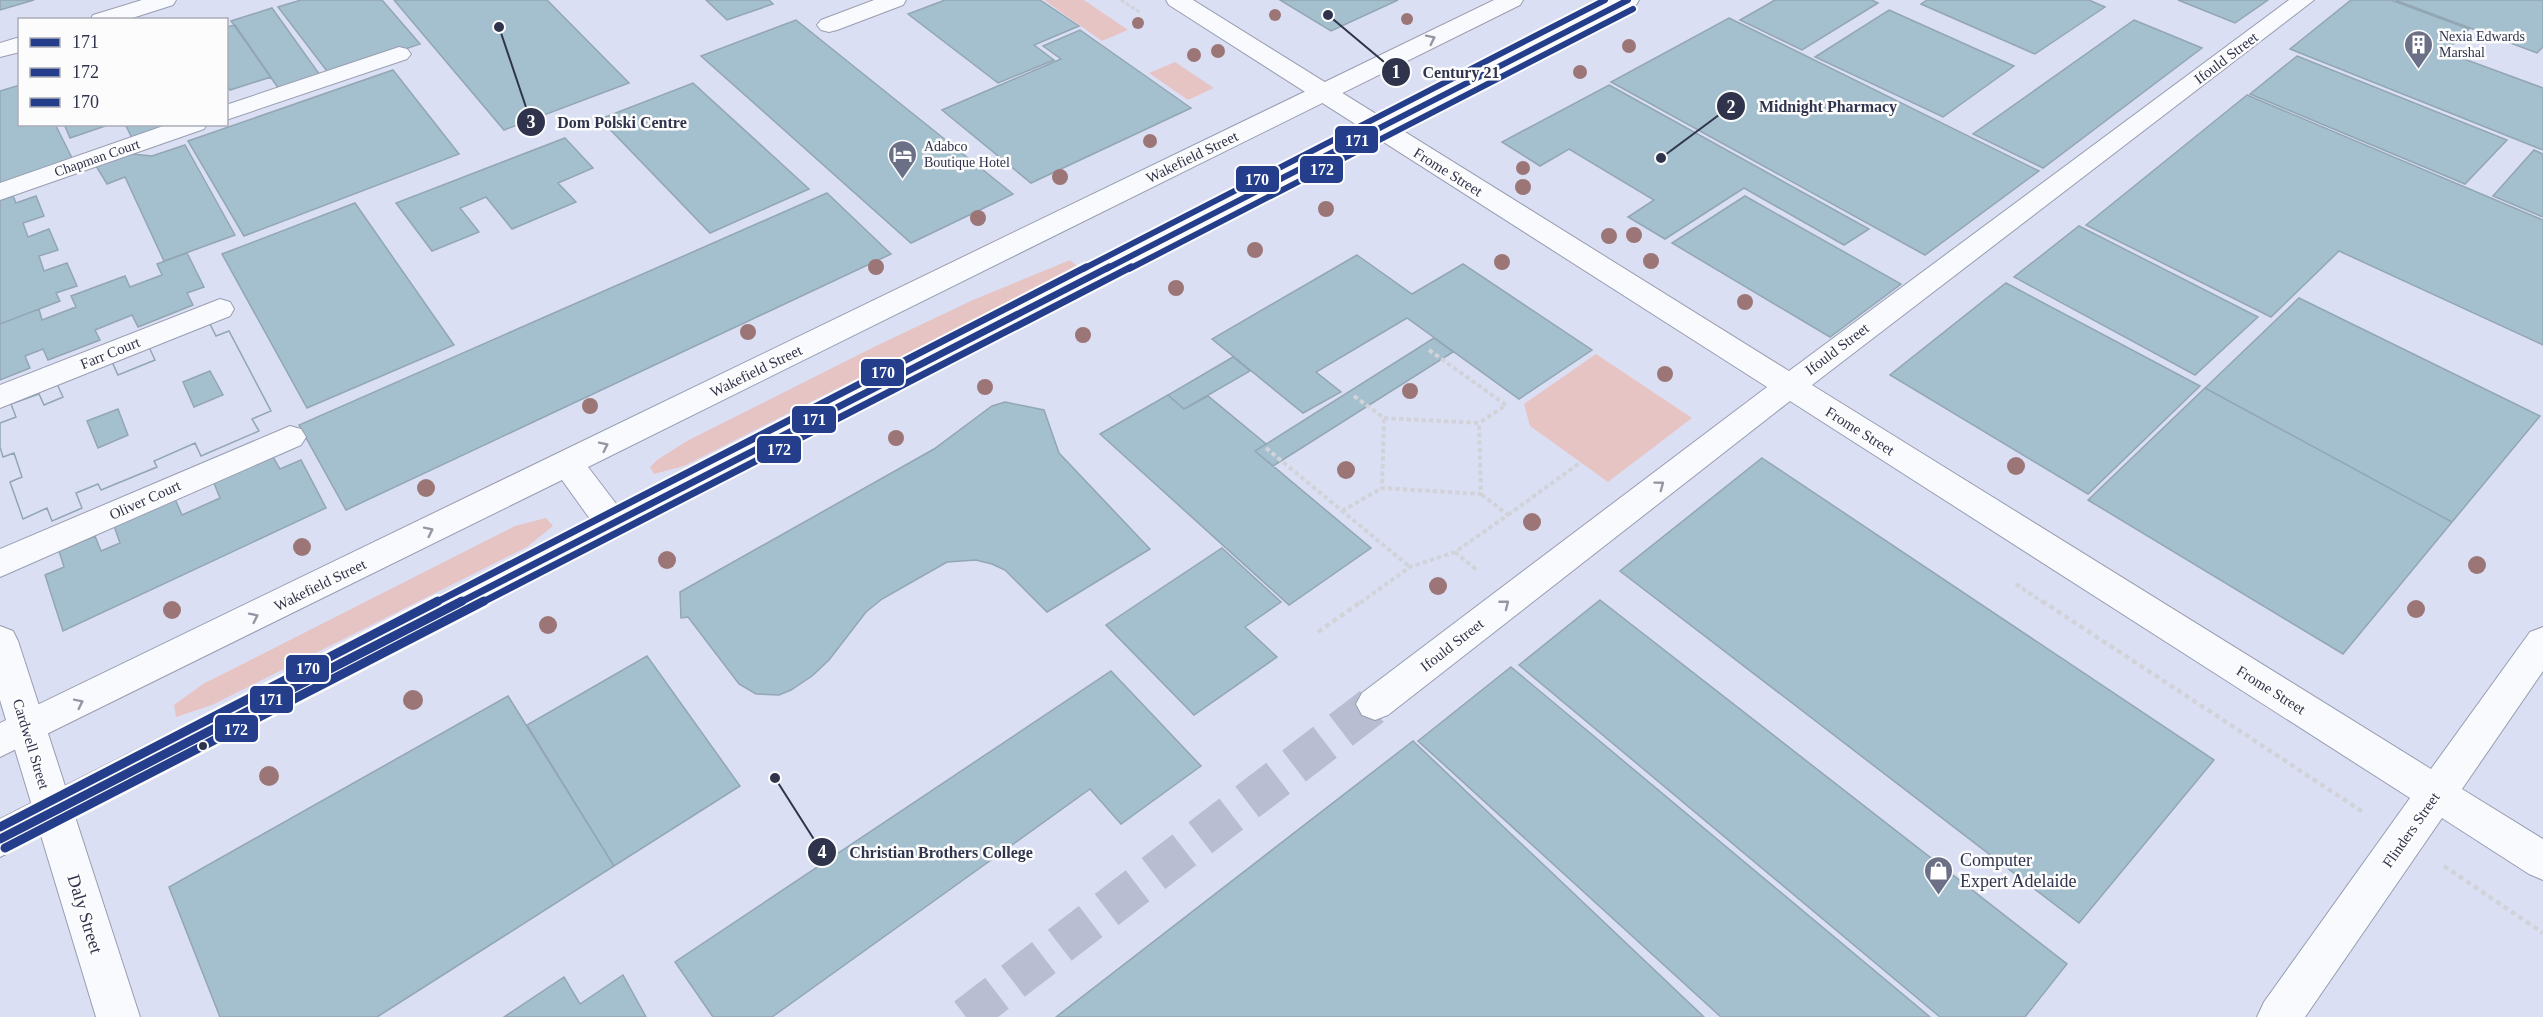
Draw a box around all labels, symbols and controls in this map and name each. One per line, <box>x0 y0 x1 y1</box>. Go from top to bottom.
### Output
legend <box>18 18 228 126</box>
street label: Ifould Street <box>2191 28 2262 87</box>
building icon: Nexia Edwards Marshal <box>2402 28 2434 70</box>
place label: Nexia Edwards Marshal <box>2439 29 2525 60</box>
text: 171 <box>72 32 99 52</box>
one-way arrow <box>1425 35 1436 47</box>
callout: Century 21 <box>1381 55 1512 89</box>
text: 172 <box>72 62 99 82</box>
text: 1 <box>1392 62 1401 82</box>
text: Century 21 <box>1423 64 1499 82</box>
callout: Midnight Pharmacy <box>1716 89 1909 123</box>
text: 170 <box>72 92 99 112</box>
text: 2 <box>1727 97 1736 117</box>
text: Midnight Pharmacy <box>1759 98 1897 116</box>
callout: Dom Polski Centre <box>516 105 699 139</box>
text: 3 <box>527 112 536 132</box>
text: Dom Polski Centre <box>557 114 687 131</box>
line badge: 171 <box>1334 125 1379 154</box>
street label: Wakefield Street <box>1144 128 1241 186</box>
text: 171 <box>1345 132 1369 149</box>
street label: Chapman Court <box>52 136 142 180</box>
hotel icon: Adabco Boutique Hotel <box>887 138 919 180</box>
place label: Adabco Boutique Hotel <box>924 139 1010 170</box>
street label: Frome Street <box>1411 145 1486 200</box>
line badge: 172 <box>1299 155 1344 184</box>
text: 172 <box>1310 161 1334 178</box>
line badge: 170 <box>1235 165 1280 193</box>
text: 170 <box>1245 171 1269 188</box>
street label: Ifould Street <box>1802 319 1873 378</box>
street label: Farr Court <box>78 333 143 372</box>
street label: Wakefield Street <box>708 342 805 400</box>
line badge: 170 <box>860 358 905 387</box>
text: 170 <box>871 364 895 381</box>
street label: Frome Street <box>1823 404 1898 459</box>
line badge: 171 <box>791 405 837 434</box>
text: 171 <box>802 411 826 428</box>
line badge: 172 <box>756 435 802 464</box>
one-way arrow <box>597 441 608 453</box>
text: 172 <box>767 441 791 458</box>
street label: Oliver Court <box>107 477 184 523</box>
one-way arrow <box>1653 482 1664 493</box>
one-way arrow <box>422 527 433 539</box>
street label: Wakefield Street <box>272 556 369 614</box>
one-way arrow <box>1498 600 1509 611</box>
one-way arrow <box>247 613 258 625</box>
street label: Ifould Street <box>1417 615 1487 675</box>
line badge: 170 <box>285 654 330 683</box>
text: 170 <box>296 660 320 677</box>
street label: Frome Street <box>2234 663 2309 718</box>
line badge: 171 <box>249 685 294 714</box>
text: 171 <box>259 691 283 708</box>
street label: Cardwell Street <box>10 697 53 792</box>
one-way arrow <box>72 699 83 710</box>
line badge: 172 <box>214 714 259 743</box>
text: 172 <box>224 721 248 738</box>
unlabelled marker <box>197 740 209 752</box>
street label: Flinders Street <box>2379 789 2443 871</box>
callout: Christian Brothers College <box>807 835 1045 869</box>
text: 4 <box>818 842 827 862</box>
text: Christian Brothers College <box>849 844 1033 862</box>
place label: Computer Expert Adelaide <box>1960 850 2076 891</box>
shop icon: Computer Expert Adelaide <box>1923 854 1955 896</box>
street label: Daly Street <box>64 872 106 956</box>

